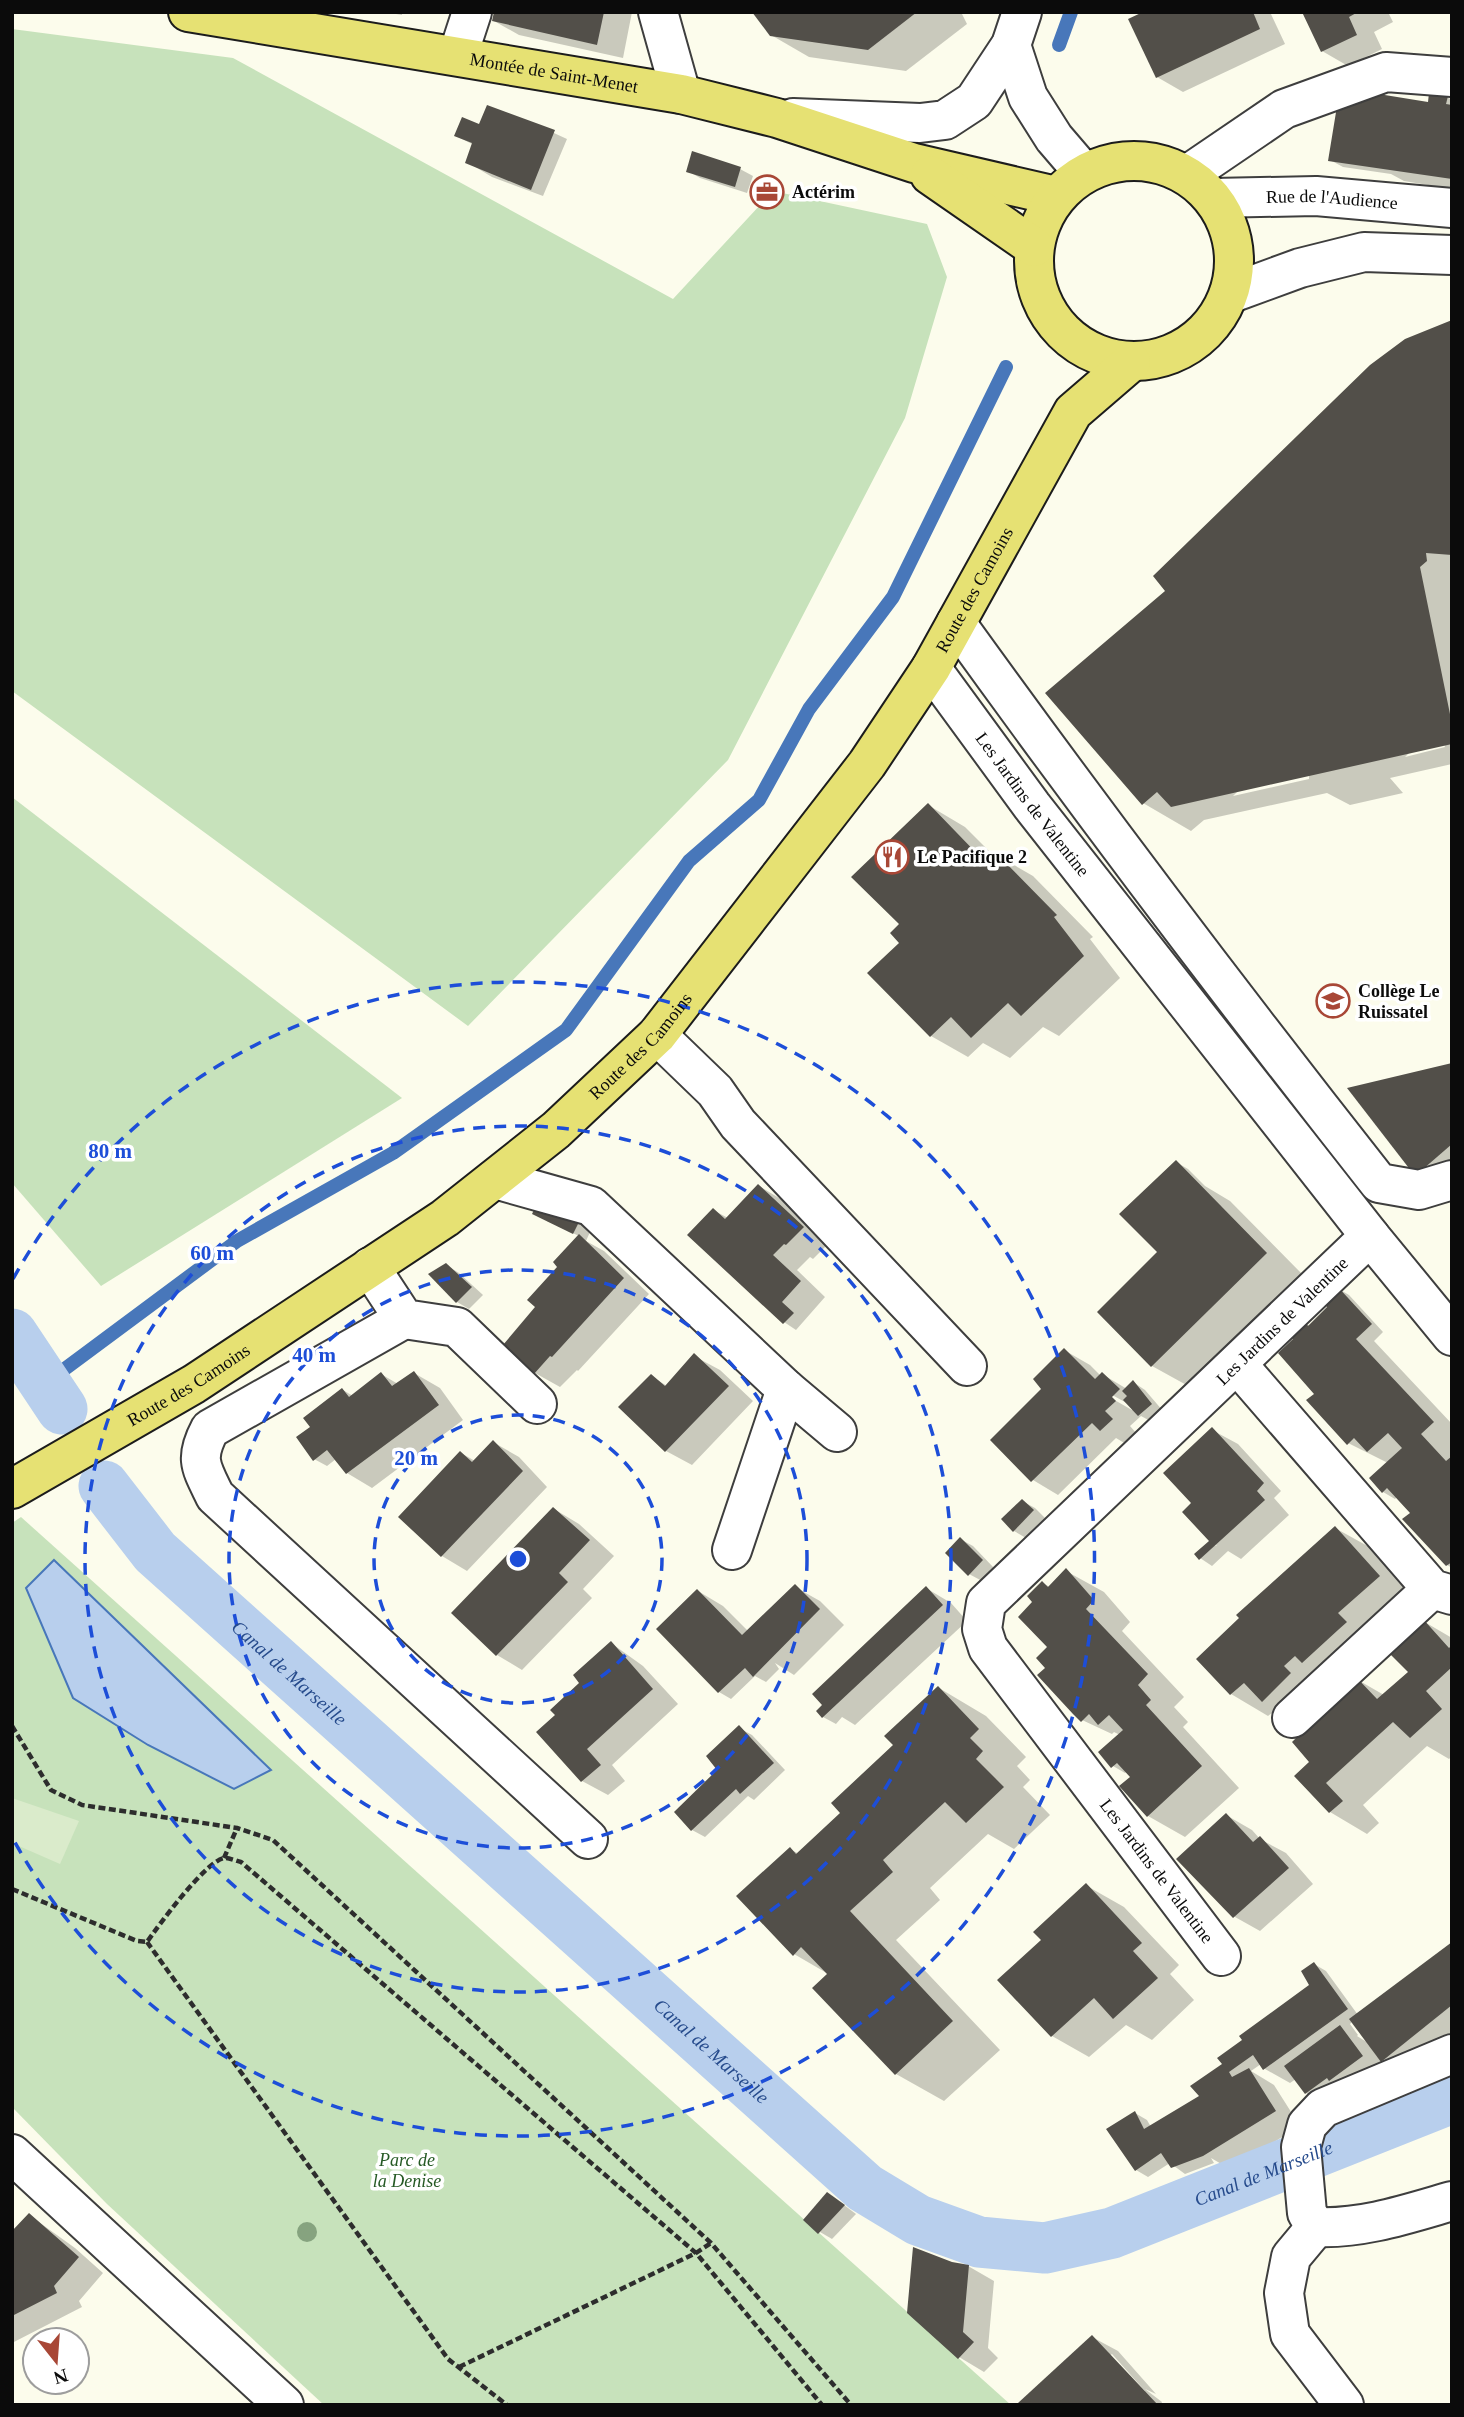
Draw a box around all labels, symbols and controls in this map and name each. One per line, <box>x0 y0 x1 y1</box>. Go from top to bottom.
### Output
street label: Montée de Saint-Menet <box>468 49 640 97</box>
office icon: Actérim <box>748 173 786 211</box>
place label: Actérim <box>792 182 855 202</box>
street label: Rue de l'Audience <box>1266 186 1399 213</box>
street label: Route des Camoins <box>932 524 1017 656</box>
street label: Les Jardins de Valentine <box>972 729 1093 880</box>
restaurant icon: Le Pacifique 2 <box>873 838 911 876</box>
place label: Le Pacifique 2 <box>917 847 1027 867</box>
place label: Collège Le Ruissatel <box>1358 981 1439 1022</box>
school or university icon: Collège Le Ruissatel <box>1314 982 1352 1020</box>
street label: Route des Camoins <box>585 989 696 1104</box>
text: 80 m <box>88 1139 132 1163</box>
text: 60 m <box>190 1241 234 1265</box>
street label: Les Jardins de Valentine <box>1212 1253 1352 1389</box>
street label: Route des Camoins <box>124 1340 254 1430</box>
text: 40 m <box>292 1343 336 1367</box>
text: 20 m <box>394 1446 438 1470</box>
centre of rings <box>506 1547 530 1571</box>
water label: Canal de Marseille <box>228 1616 351 1730</box>
street label: Les Jardins de Valentine <box>1096 1795 1218 1947</box>
water label: Canal de Marseille <box>650 1994 773 2108</box>
water label: Canal de Marseille <box>1191 2137 1335 2210</box>
park label: Parc de la Denise <box>373 2150 441 2191</box>
north arrow <box>21 2326 91 2396</box>
text: N <box>51 2365 70 2389</box>

